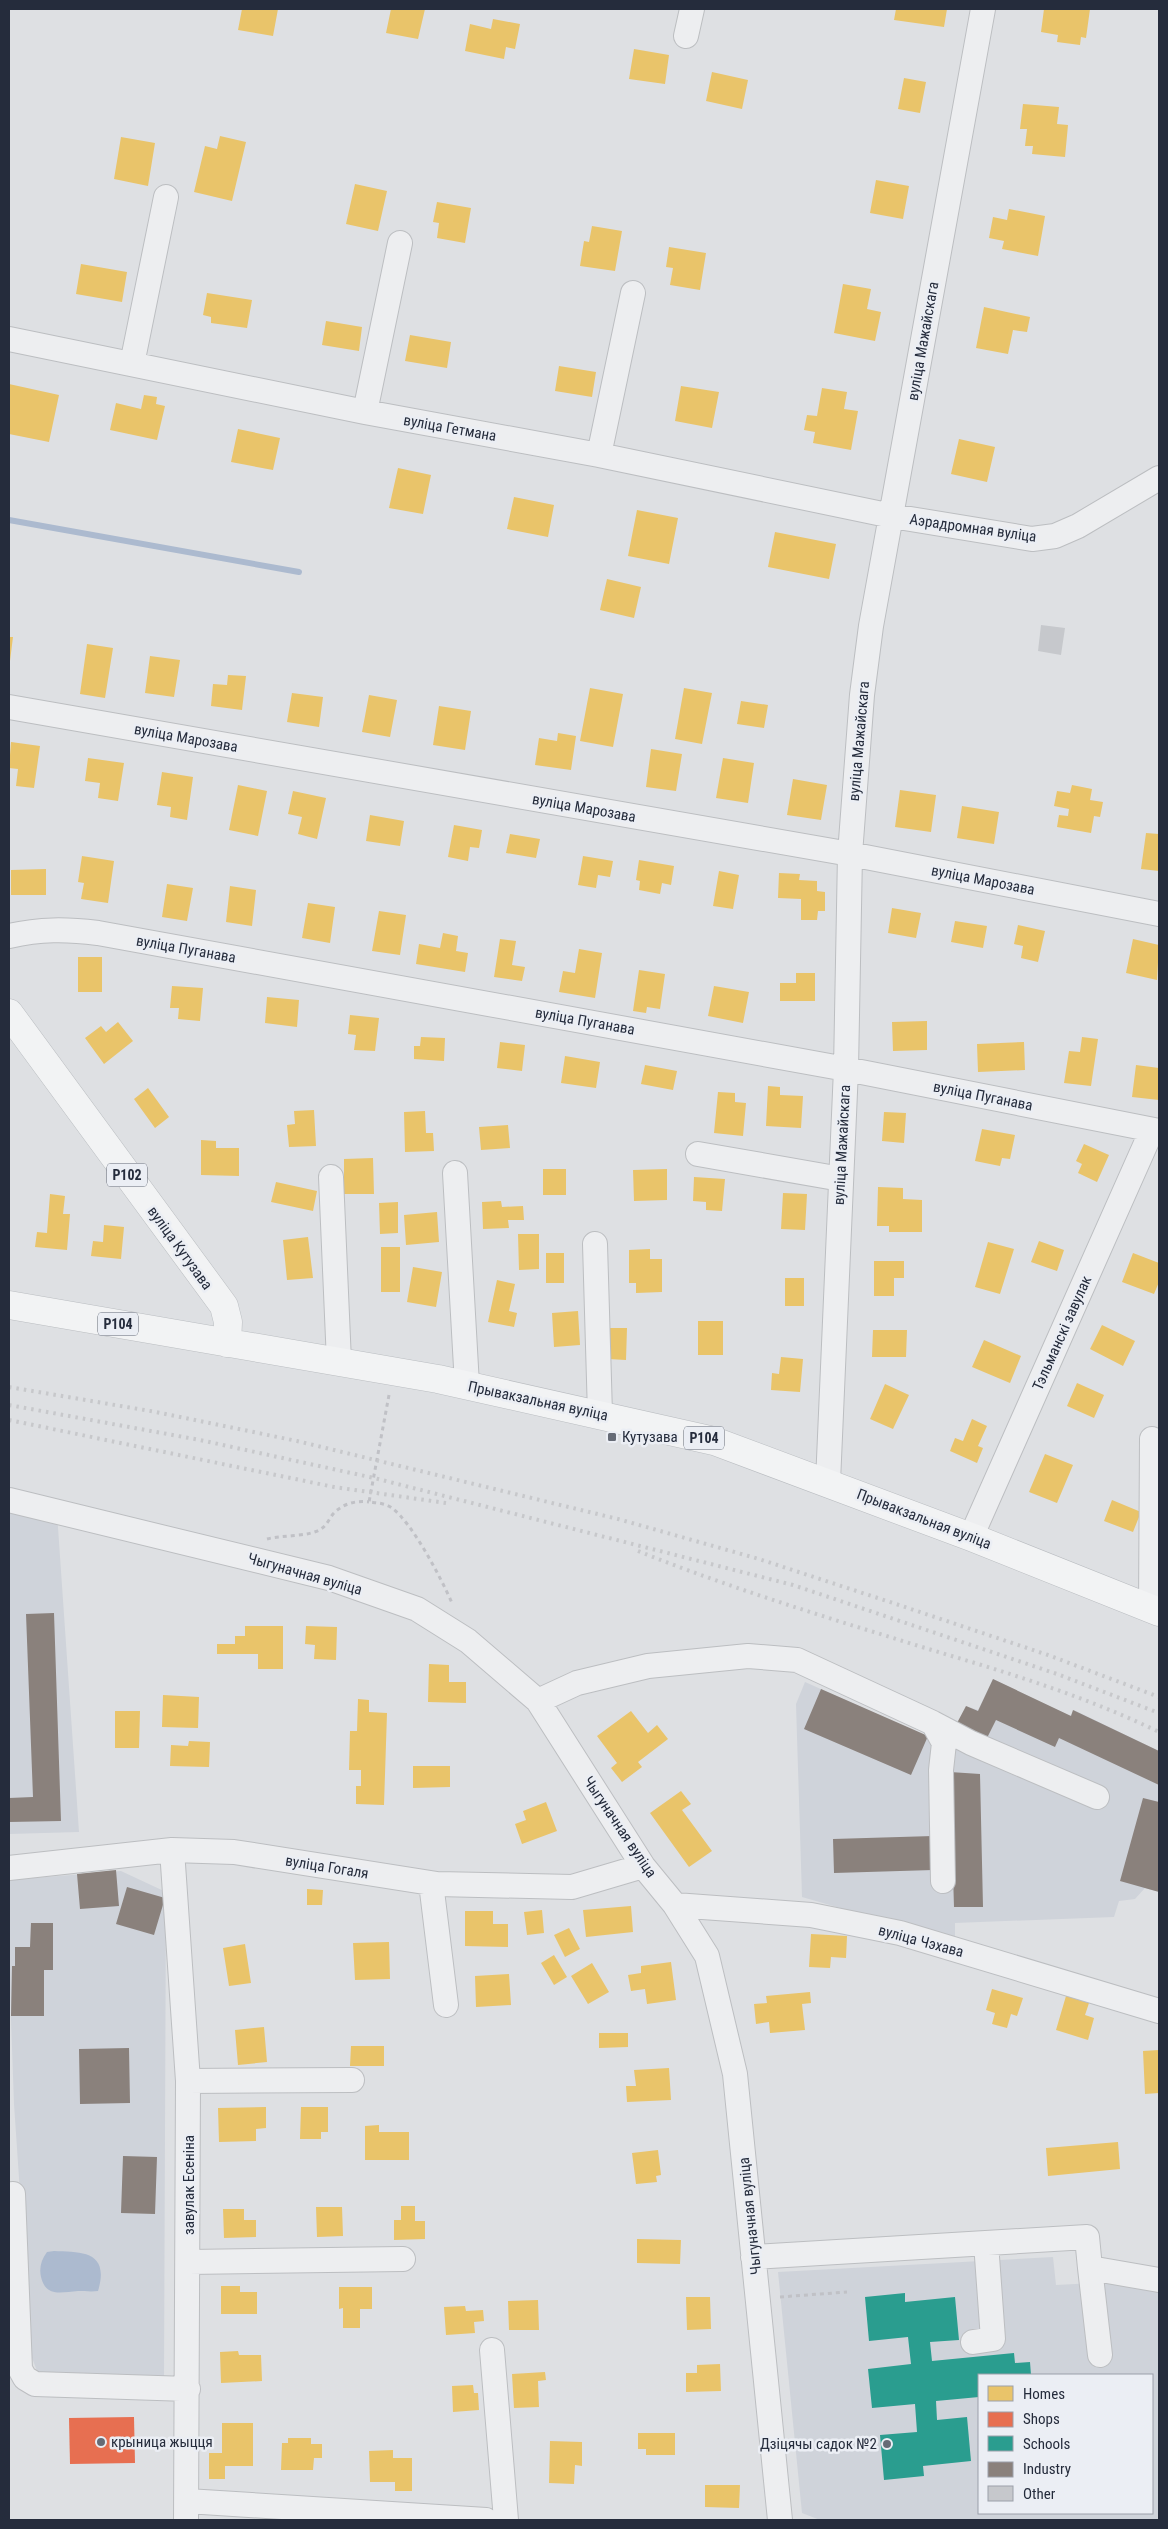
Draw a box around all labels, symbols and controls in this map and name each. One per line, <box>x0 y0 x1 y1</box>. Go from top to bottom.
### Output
street label: вуліца Мажайскага <box>904 280 942 402</box>
street label: вуліца Гетмана <box>402 411 498 445</box>
street label: Аэрадромная вуліца <box>908 510 1038 546</box>
street label: вуліца Мажайскага <box>845 680 873 802</box>
street label: вуліца Марозава <box>133 720 239 756</box>
street label: вуліца Марозава <box>531 790 637 826</box>
street label: вуліца Марозава <box>930 861 1036 899</box>
street label: вуліца Пуганава <box>135 931 237 967</box>
street label: вуліца Пуганава <box>534 1003 636 1039</box>
street label: вуліца Пуганава <box>932 1078 1034 1114</box>
street label: вуліца Мажайскага <box>830 1084 854 1206</box>
road number: Р102 <box>107 1164 147 1186</box>
street label: вуліца Кутузава <box>144 1203 216 1293</box>
street label: Тэльманскі завулак <box>1029 1273 1095 1393</box>
road number: Р104 <box>98 1312 138 1336</box>
street label: Прывакзальная вуліца <box>466 1377 610 1425</box>
road number: Р104 <box>684 1426 724 1450</box>
place label: Кутузава <box>622 1428 678 1446</box>
marker: Кутузава <box>606 1431 618 1443</box>
street label: Прывакзальная вуліца <box>854 1485 994 1553</box>
street label: Чыгуначная вуліца <box>246 1549 364 1599</box>
street label: Чыгуначная вуліца <box>580 1773 660 1881</box>
street label: вуліца Гогаля <box>284 1852 370 1882</box>
street label: вуліца Чэхава <box>876 1921 966 1961</box>
street label: завулак Есеніна <box>180 2135 198 2235</box>
street label: Чыгуначная вуліца <box>735 2156 765 2276</box>
legend <box>978 2374 1153 2514</box>
text: Homes <box>1023 2385 1065 2403</box>
text: Shops <box>1023 2410 1060 2428</box>
place label: крыница жыцця <box>111 2433 213 2451</box>
place label: Дзіцячы садок №2 <box>760 2435 877 2453</box>
text: Schools <box>1023 2435 1070 2453</box>
marker: крыница жыцця <box>95 2436 107 2448</box>
marker: Дзіцячы садок №2 <box>881 2438 893 2450</box>
text: Industry <box>1023 2460 1071 2478</box>
text: Other <box>1023 2485 1056 2503</box>

